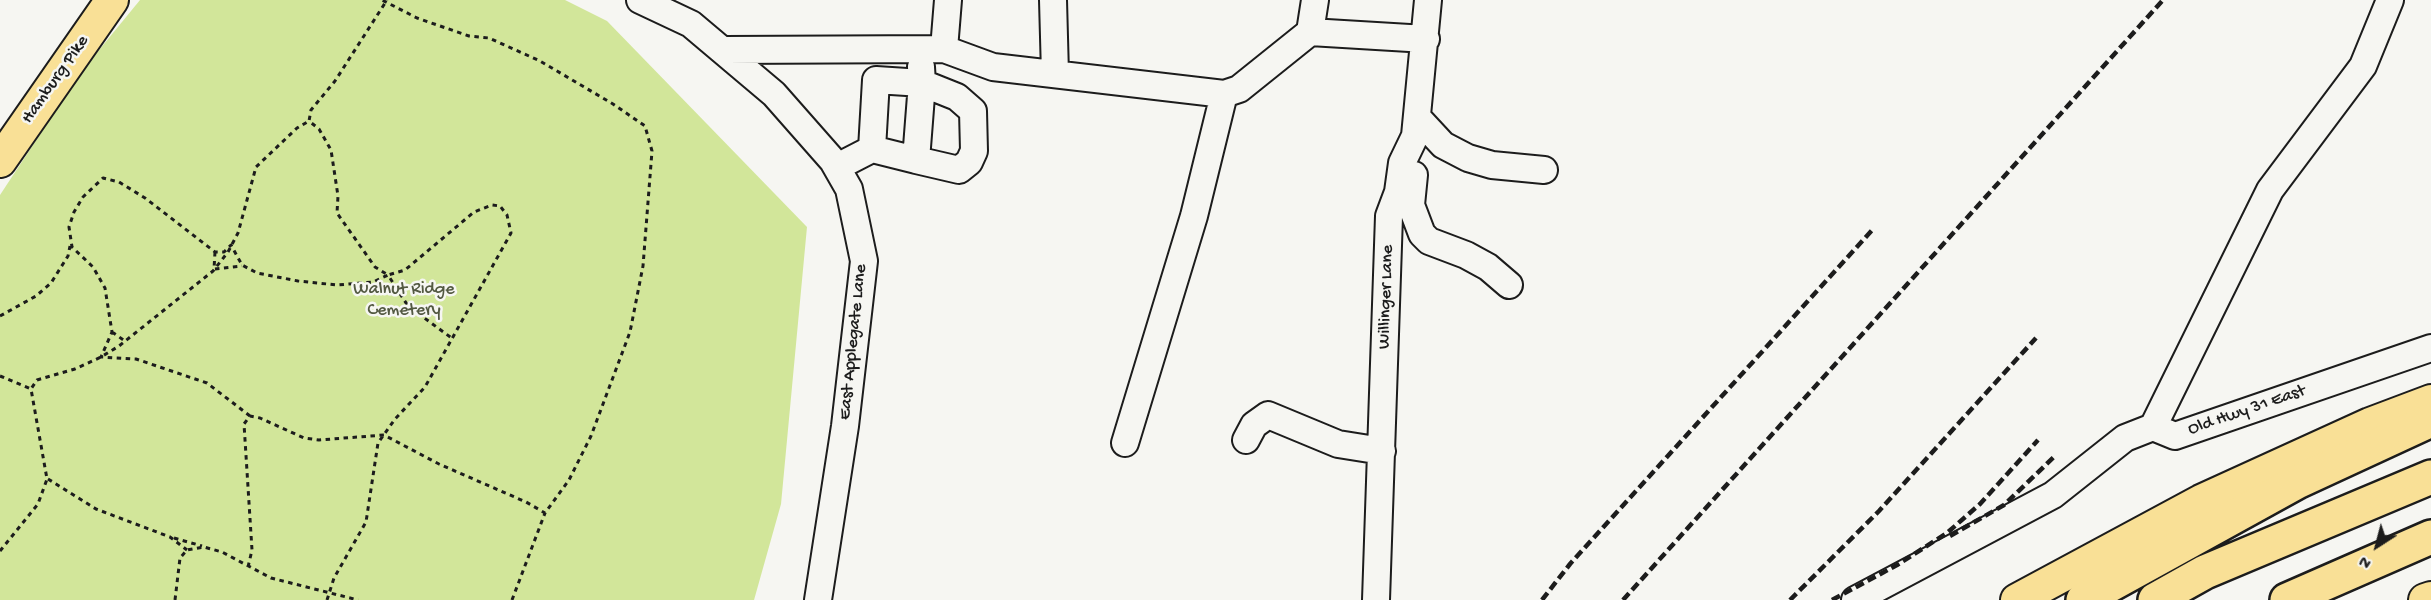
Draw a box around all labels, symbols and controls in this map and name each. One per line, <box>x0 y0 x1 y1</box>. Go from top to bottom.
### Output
street label: Hamburg Pike <box>18 32 94 128</box>
street label: Willinger Lane <box>1374 245 1400 349</box>
street label: East Applegate Lane <box>835 263 873 421</box>
park label: Walnut Ridge Cemetery <box>353 279 455 322</box>
street label: Old Hwy 31 East <box>2185 381 2309 441</box>
north arrow <box>2347 516 2407 576</box>
text: N <box>2356 550 2376 572</box>

